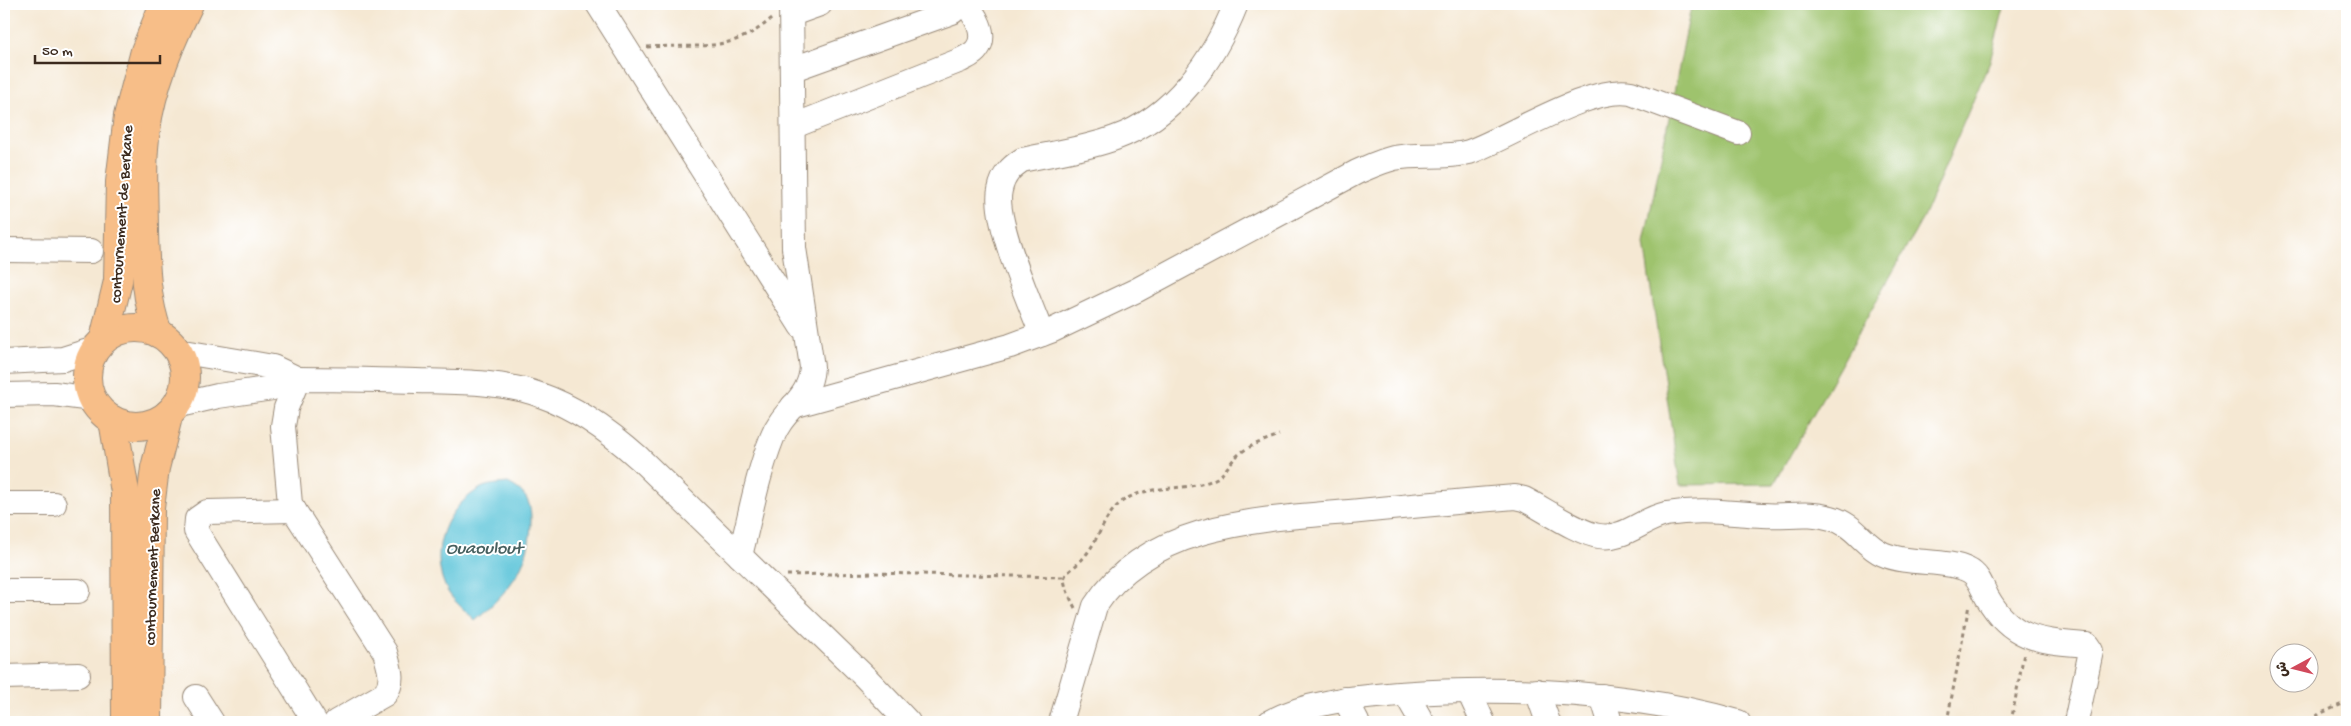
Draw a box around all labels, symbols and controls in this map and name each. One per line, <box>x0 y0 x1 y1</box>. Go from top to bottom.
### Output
scale bar <box>35 32 160 64</box>
text: 50 m <box>42 43 73 61</box>
street label: contournement de Berkane <box>108 124 139 304</box>
street label: contournement Berkane <box>142 488 167 646</box>
water label: Ouaoulout <box>446 539 526 560</box>
north arrow <box>2268 644 2318 694</box>
text: ش <box>2274 661 2293 678</box>

